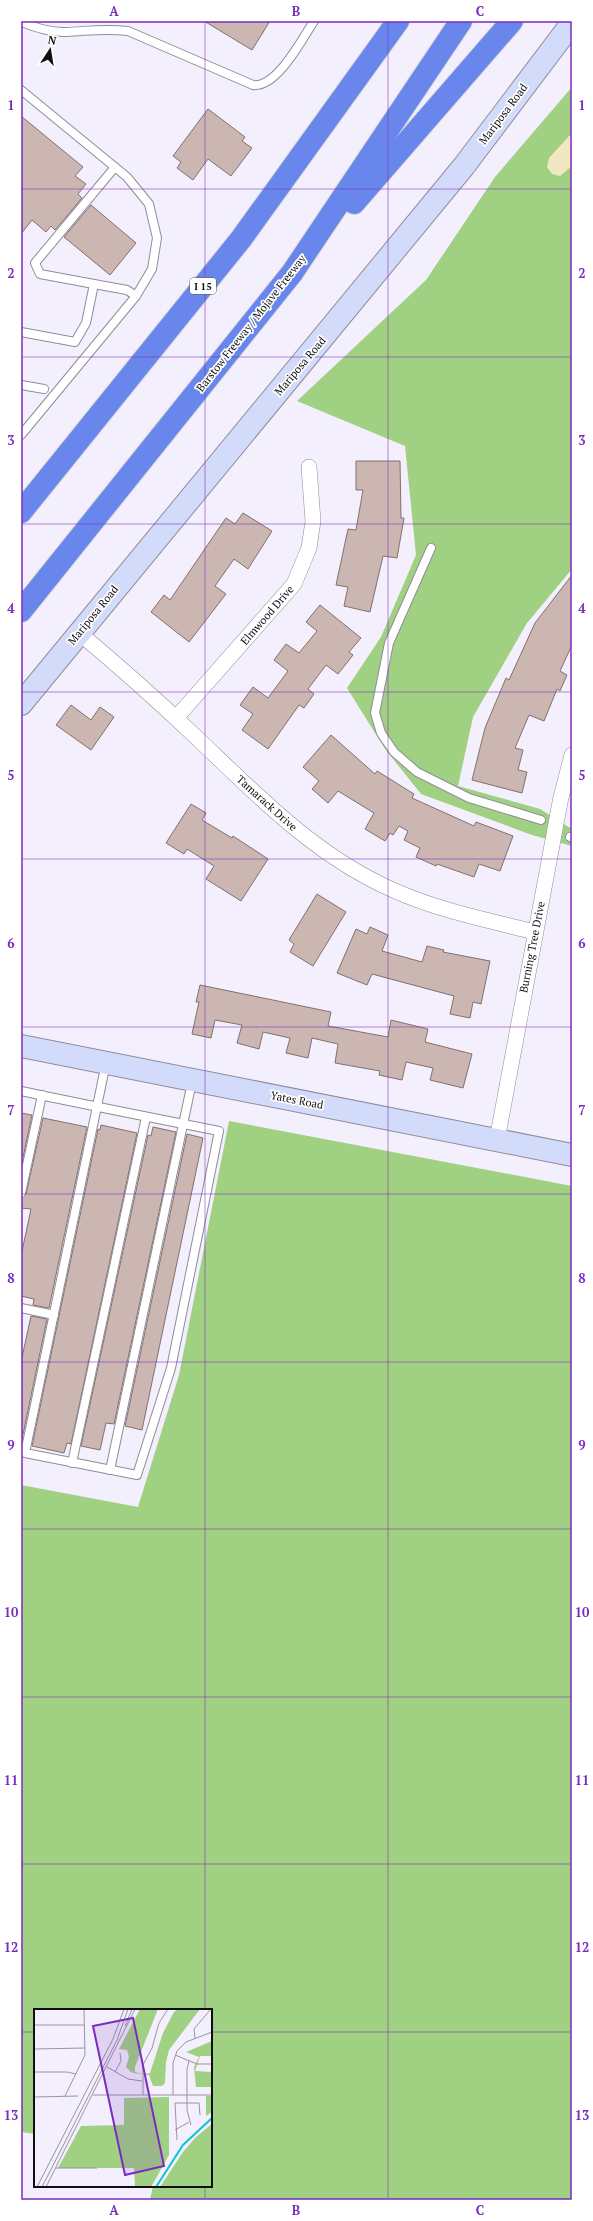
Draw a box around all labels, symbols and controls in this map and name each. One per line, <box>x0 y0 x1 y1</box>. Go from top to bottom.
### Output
text: A <box>109 2 119 20</box>
text: B <box>292 2 300 20</box>
text: C <box>476 2 484 20</box>
north arrow <box>30 30 70 70</box>
text: N <box>47 33 58 48</box>
street label: Mariposa Road <box>476 81 530 147</box>
text: 1 <box>7 96 15 114</box>
text: 1 <box>578 96 586 114</box>
street label: Barstow Freeway / Mojave Freeway <box>193 251 309 394</box>
text: 2 <box>7 264 15 282</box>
text: 2 <box>578 264 586 282</box>
road number: I 15 <box>190 278 216 294</box>
street label: Mariposa Road <box>271 334 329 398</box>
text: 3 <box>7 431 15 449</box>
text: 3 <box>578 431 586 449</box>
street label: Mariposa Road <box>65 582 121 648</box>
street label: Elmwood Drive <box>237 582 297 648</box>
text: 4 <box>7 599 15 617</box>
text: 4 <box>578 599 586 617</box>
text: 5 <box>7 766 15 784</box>
text: 5 <box>578 766 586 784</box>
street label: Tamarack Drive <box>234 772 300 834</box>
street label: Burning Tree Drive <box>516 900 548 994</box>
text: 6 <box>7 934 15 952</box>
text: 6 <box>578 934 586 952</box>
street label: Yates Road <box>269 1088 325 1112</box>
text: 7 <box>7 1101 15 1119</box>
text: 7 <box>578 1101 586 1119</box>
text: 8 <box>7 1269 15 1287</box>
text: 8 <box>578 1269 586 1287</box>
text: 9 <box>7 1436 15 1454</box>
text: 9 <box>578 1436 586 1454</box>
text: 10 <box>4 1603 19 1621</box>
text: 10 <box>575 1603 590 1621</box>
text: 11 <box>4 1771 18 1789</box>
text: 11 <box>575 1771 589 1789</box>
text: 12 <box>4 1938 18 1956</box>
text: 12 <box>575 1938 589 1956</box>
inset map <box>34 2009 212 2187</box>
text: 13 <box>4 2106 18 2124</box>
text: 13 <box>575 2106 589 2124</box>
text: A <box>109 2201 119 2219</box>
text: B <box>292 2201 300 2219</box>
text: C <box>476 2201 484 2219</box>

